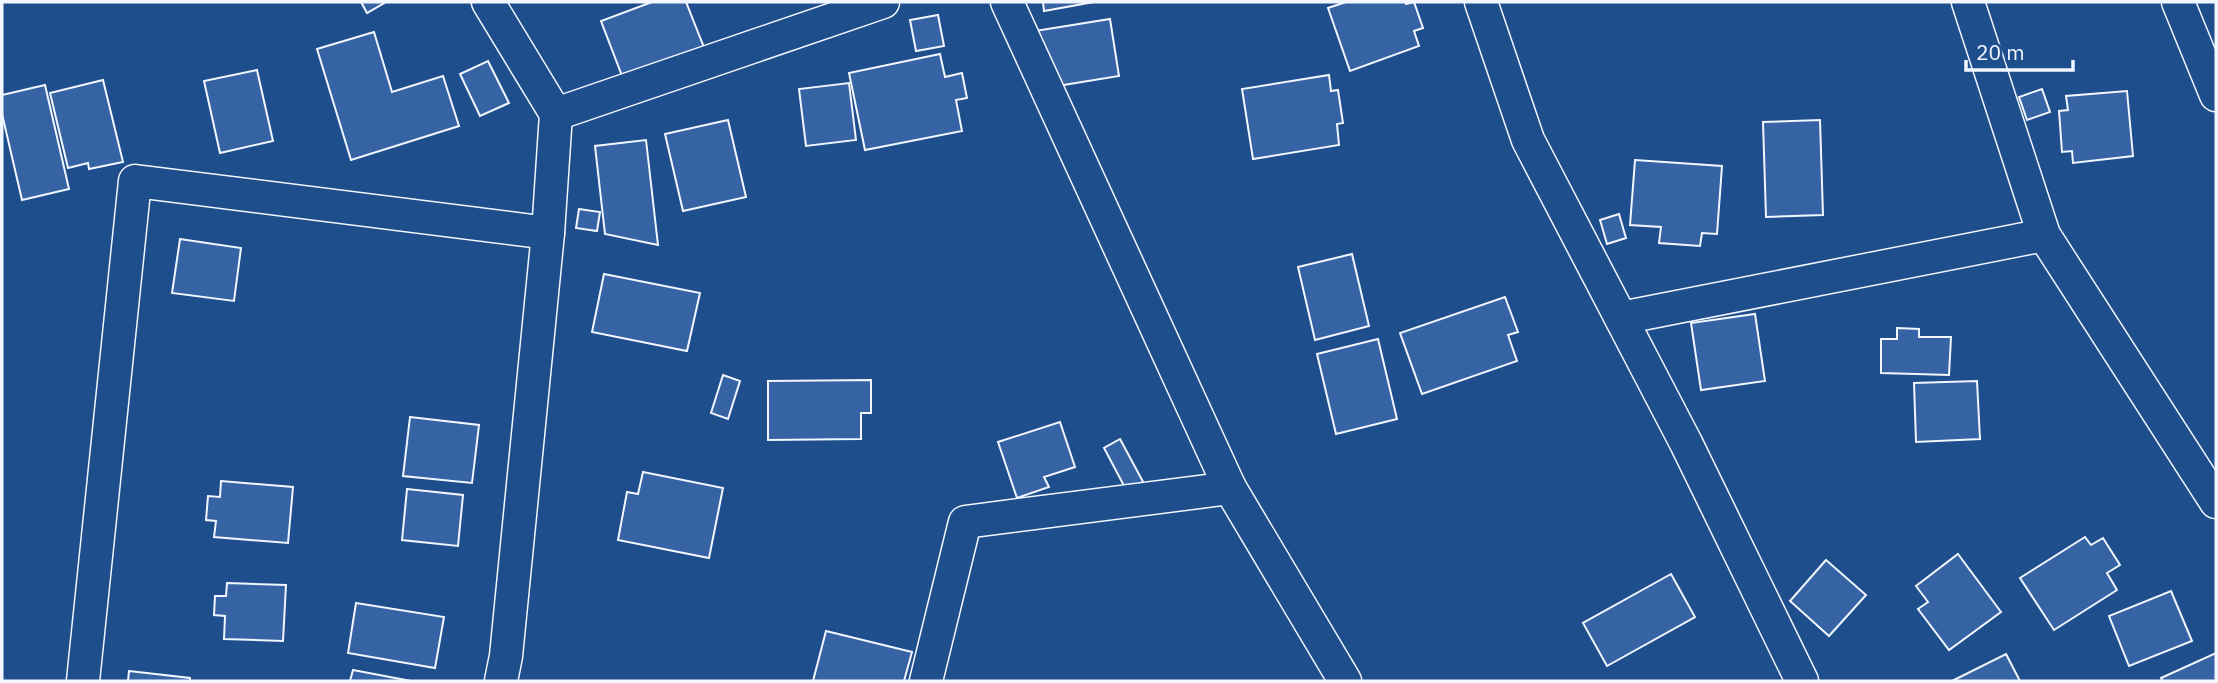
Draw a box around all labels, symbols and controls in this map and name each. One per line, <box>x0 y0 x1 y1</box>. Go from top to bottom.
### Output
scale bar <box>1966 28 2073 72</box>
text: 20 m <box>1976 38 2025 66</box>

